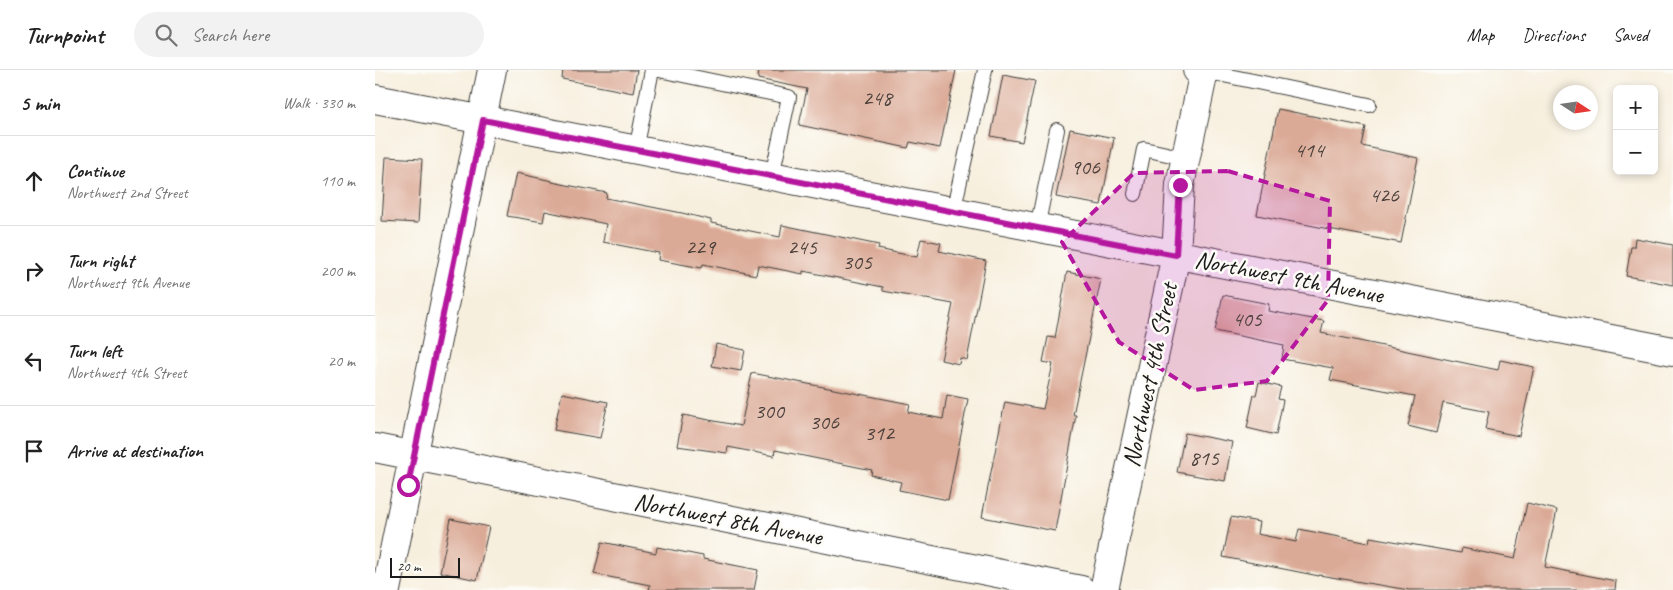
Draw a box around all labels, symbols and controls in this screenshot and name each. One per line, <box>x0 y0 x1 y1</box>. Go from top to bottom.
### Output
search box <box>134 12 484 57</box>
text: Turnpoint <box>25 20 104 50</box>
icon: search <box>152 21 180 49</box>
text: Search here <box>192 23 269 47</box>
text: Map <box>1467 24 1494 46</box>
text: Directions <box>1522 24 1585 46</box>
text: Saved <box>1613 24 1648 46</box>
house number: 248 <box>862 84 894 112</box>
north arrow <box>1553 85 1598 130</box>
map controls <box>1613 85 1658 175</box>
button: + <box>1613 85 1658 130</box>
text: 5 min <box>20 90 60 116</box>
text: Walk · 330 m <box>283 93 355 113</box>
button: − <box>1613 130 1658 175</box>
house number: 414 <box>1294 136 1326 164</box>
house number: 906 <box>1070 153 1101 181</box>
text: Continue <box>67 159 124 183</box>
icon: ahead <box>20 167 48 195</box>
text: 110 m <box>321 171 355 191</box>
route end <box>1169 174 1192 197</box>
house number: 426 <box>1369 181 1400 209</box>
text: Northwest 2nd Street <box>67 183 188 203</box>
house number: 229 <box>685 233 717 261</box>
house number: 245 <box>787 233 818 261</box>
street label: Northwest 9th Avenue <box>1192 243 1388 311</box>
house number: 305 <box>842 248 873 276</box>
text: Turn right <box>67 249 134 273</box>
icon: right <box>20 257 48 285</box>
text: 200 m <box>321 261 355 281</box>
text: Northwest 9th Avenue <box>67 273 189 293</box>
street label: Northwest 4th Street <box>1115 277 1186 470</box>
house number: 405 <box>1232 305 1263 333</box>
text: Turn left <box>67 339 122 363</box>
icon: left <box>20 347 48 375</box>
text: 20 m <box>328 351 355 371</box>
text: Northwest 4th Street <box>67 363 187 383</box>
house number: 300 <box>754 397 786 425</box>
house number: 306 <box>809 408 840 436</box>
house number: 312 <box>864 419 896 447</box>
icon: arrive <box>20 437 48 465</box>
text: Arrive at destination <box>67 439 203 463</box>
house number: 815 <box>1189 444 1220 472</box>
route start <box>397 474 420 497</box>
street label: Northwest 8th Avenue <box>631 485 827 553</box>
scale bar <box>390 555 460 578</box>
text: 20 m <box>397 558 421 575</box>

